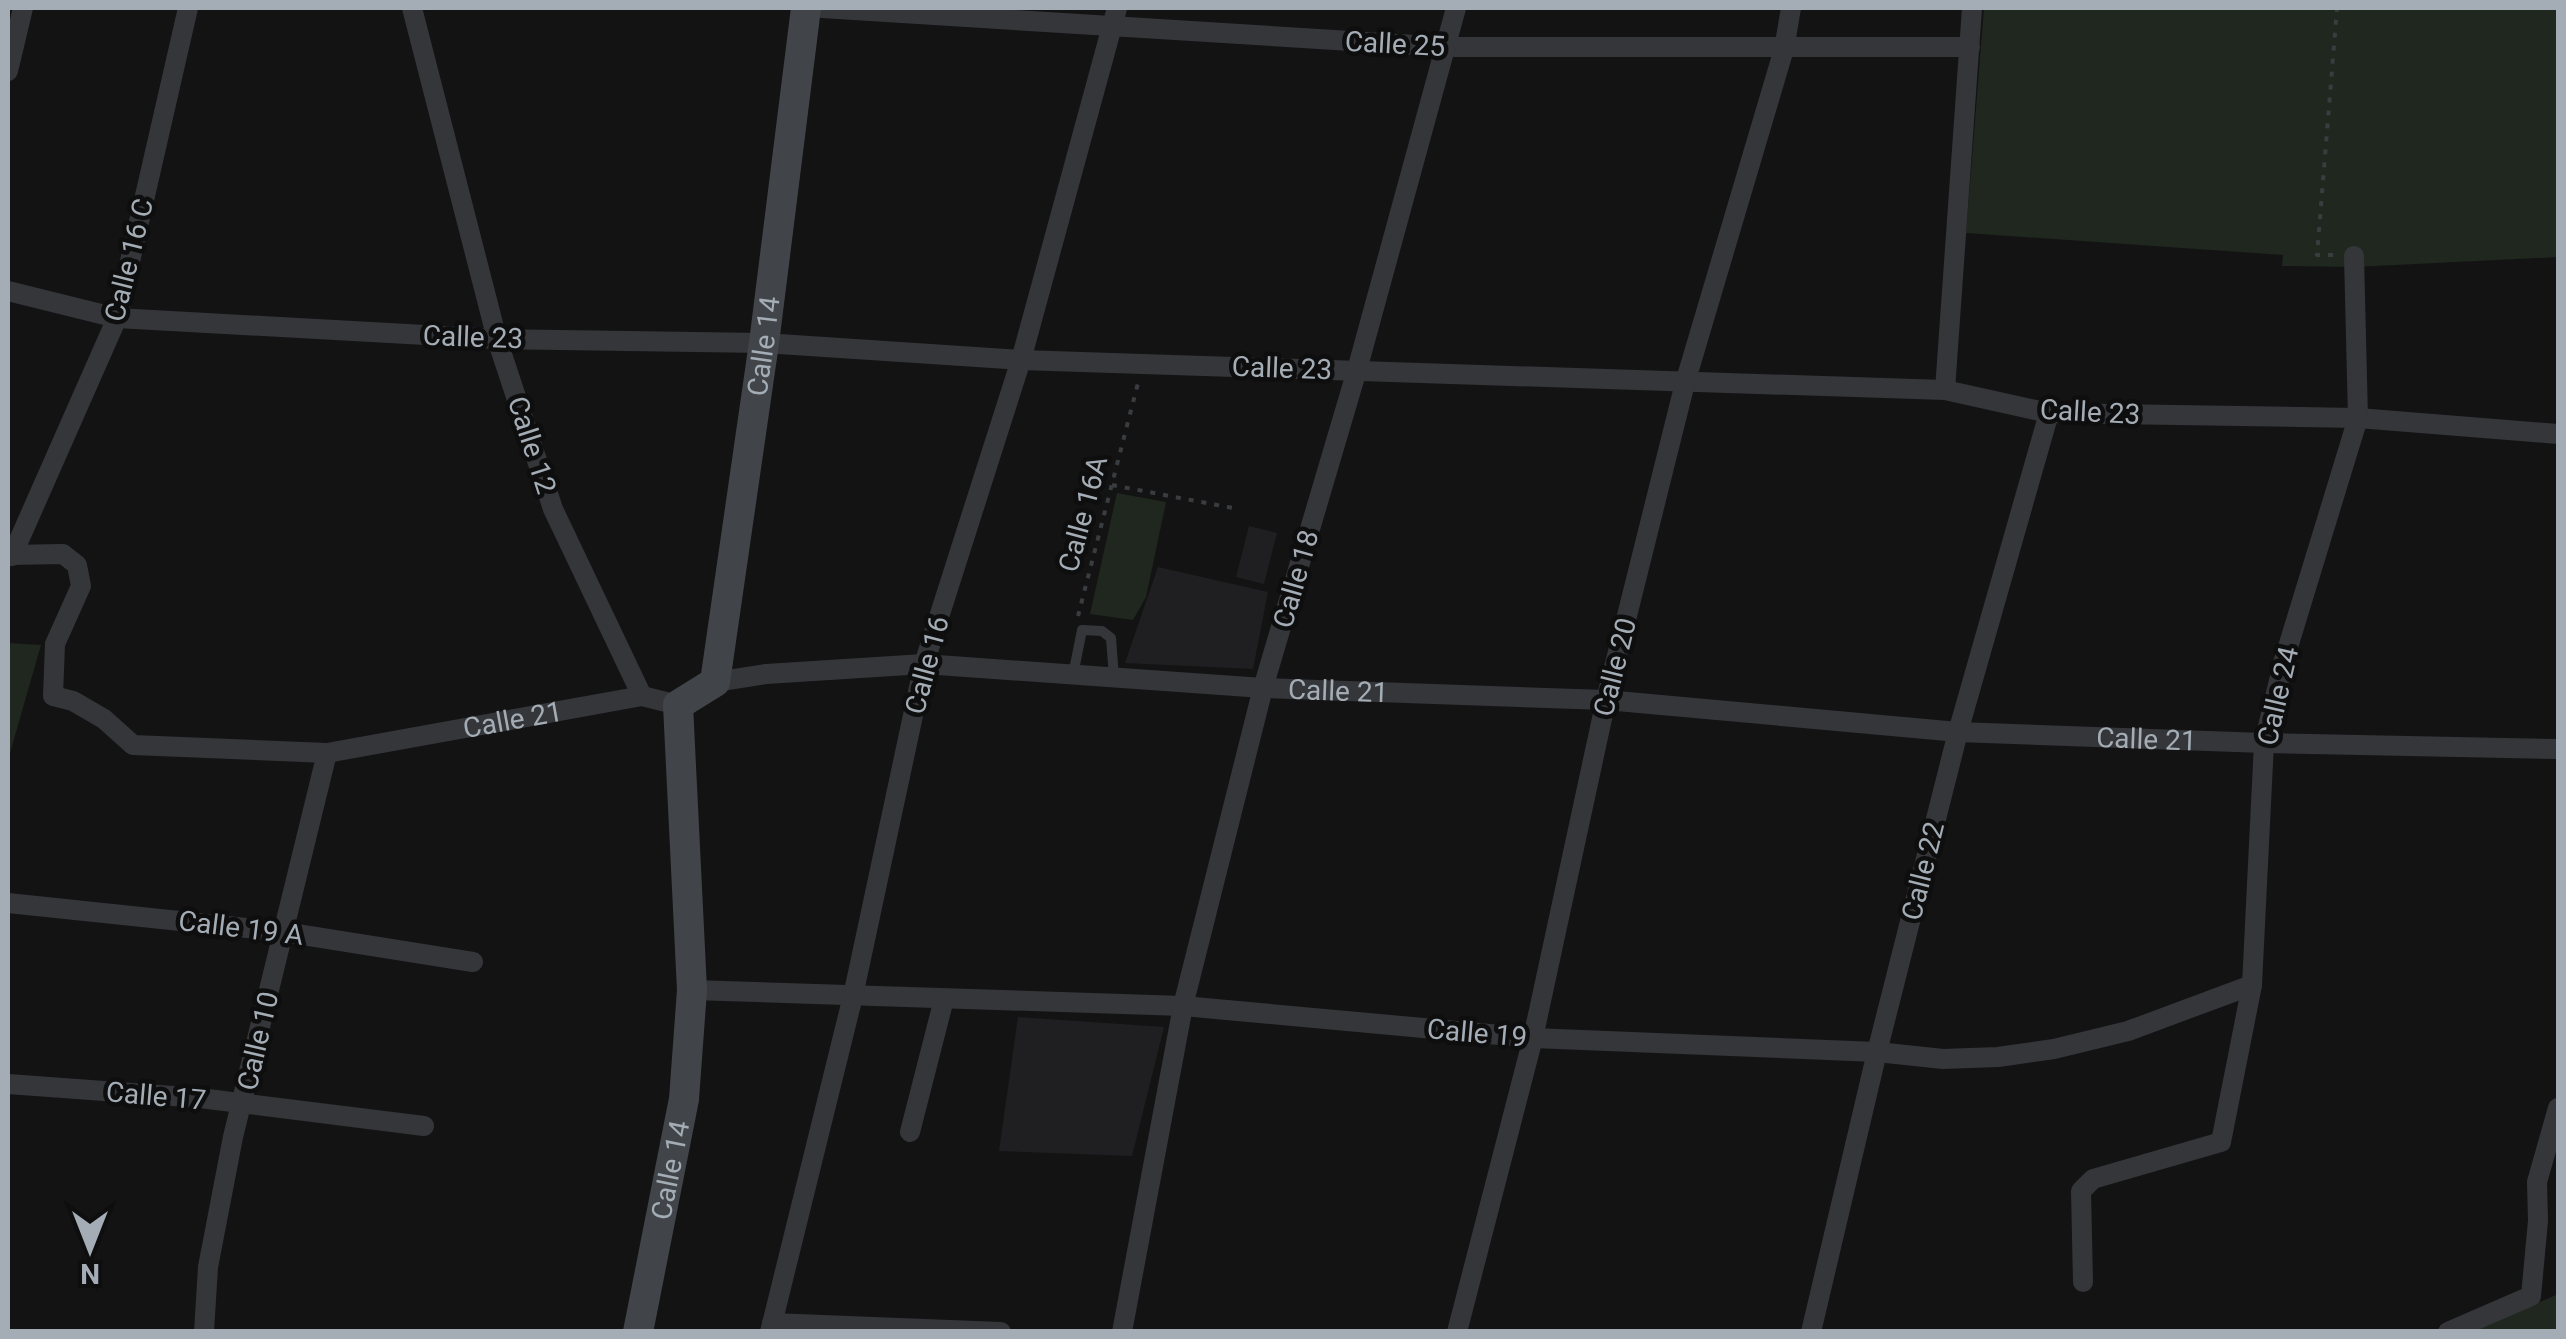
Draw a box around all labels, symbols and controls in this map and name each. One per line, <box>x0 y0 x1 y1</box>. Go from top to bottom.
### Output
street label: Calle 25 <box>1344 25 1446 63</box>
street label: Calle 16 C <box>98 195 160 325</box>
street label: Calle 14 <box>740 294 786 398</box>
street label: Calle 23 <box>422 319 524 355</box>
street label: Calle 23 <box>1231 350 1333 386</box>
street label: Calle 12 <box>501 392 563 498</box>
street label: Calle 23 <box>2039 393 2141 431</box>
street label: Calle 16A <box>1052 452 1114 576</box>
street label: Calle 18 <box>1266 526 1326 632</box>
street label: Calle 16 <box>898 612 956 718</box>
street label: Calle 20 <box>1587 614 1643 720</box>
street label: Calle 24 <box>2251 643 2305 749</box>
street label: Calle 21 <box>1287 672 1389 709</box>
street label: Calle 21 <box>460 694 565 745</box>
street label: Calle 21 <box>2096 720 2197 757</box>
street label: Calle 22 <box>1895 818 1951 924</box>
street label: Calle 19 A <box>177 904 305 952</box>
street label: Calle 10 <box>231 988 285 1094</box>
street label: Calle 19 <box>1426 1012 1528 1054</box>
street label: Calle 17 <box>105 1075 207 1117</box>
street label: Calle 14 <box>644 1117 696 1223</box>
north arrow <box>40 1199 140 1299</box>
text: N <box>80 1257 100 1290</box>

